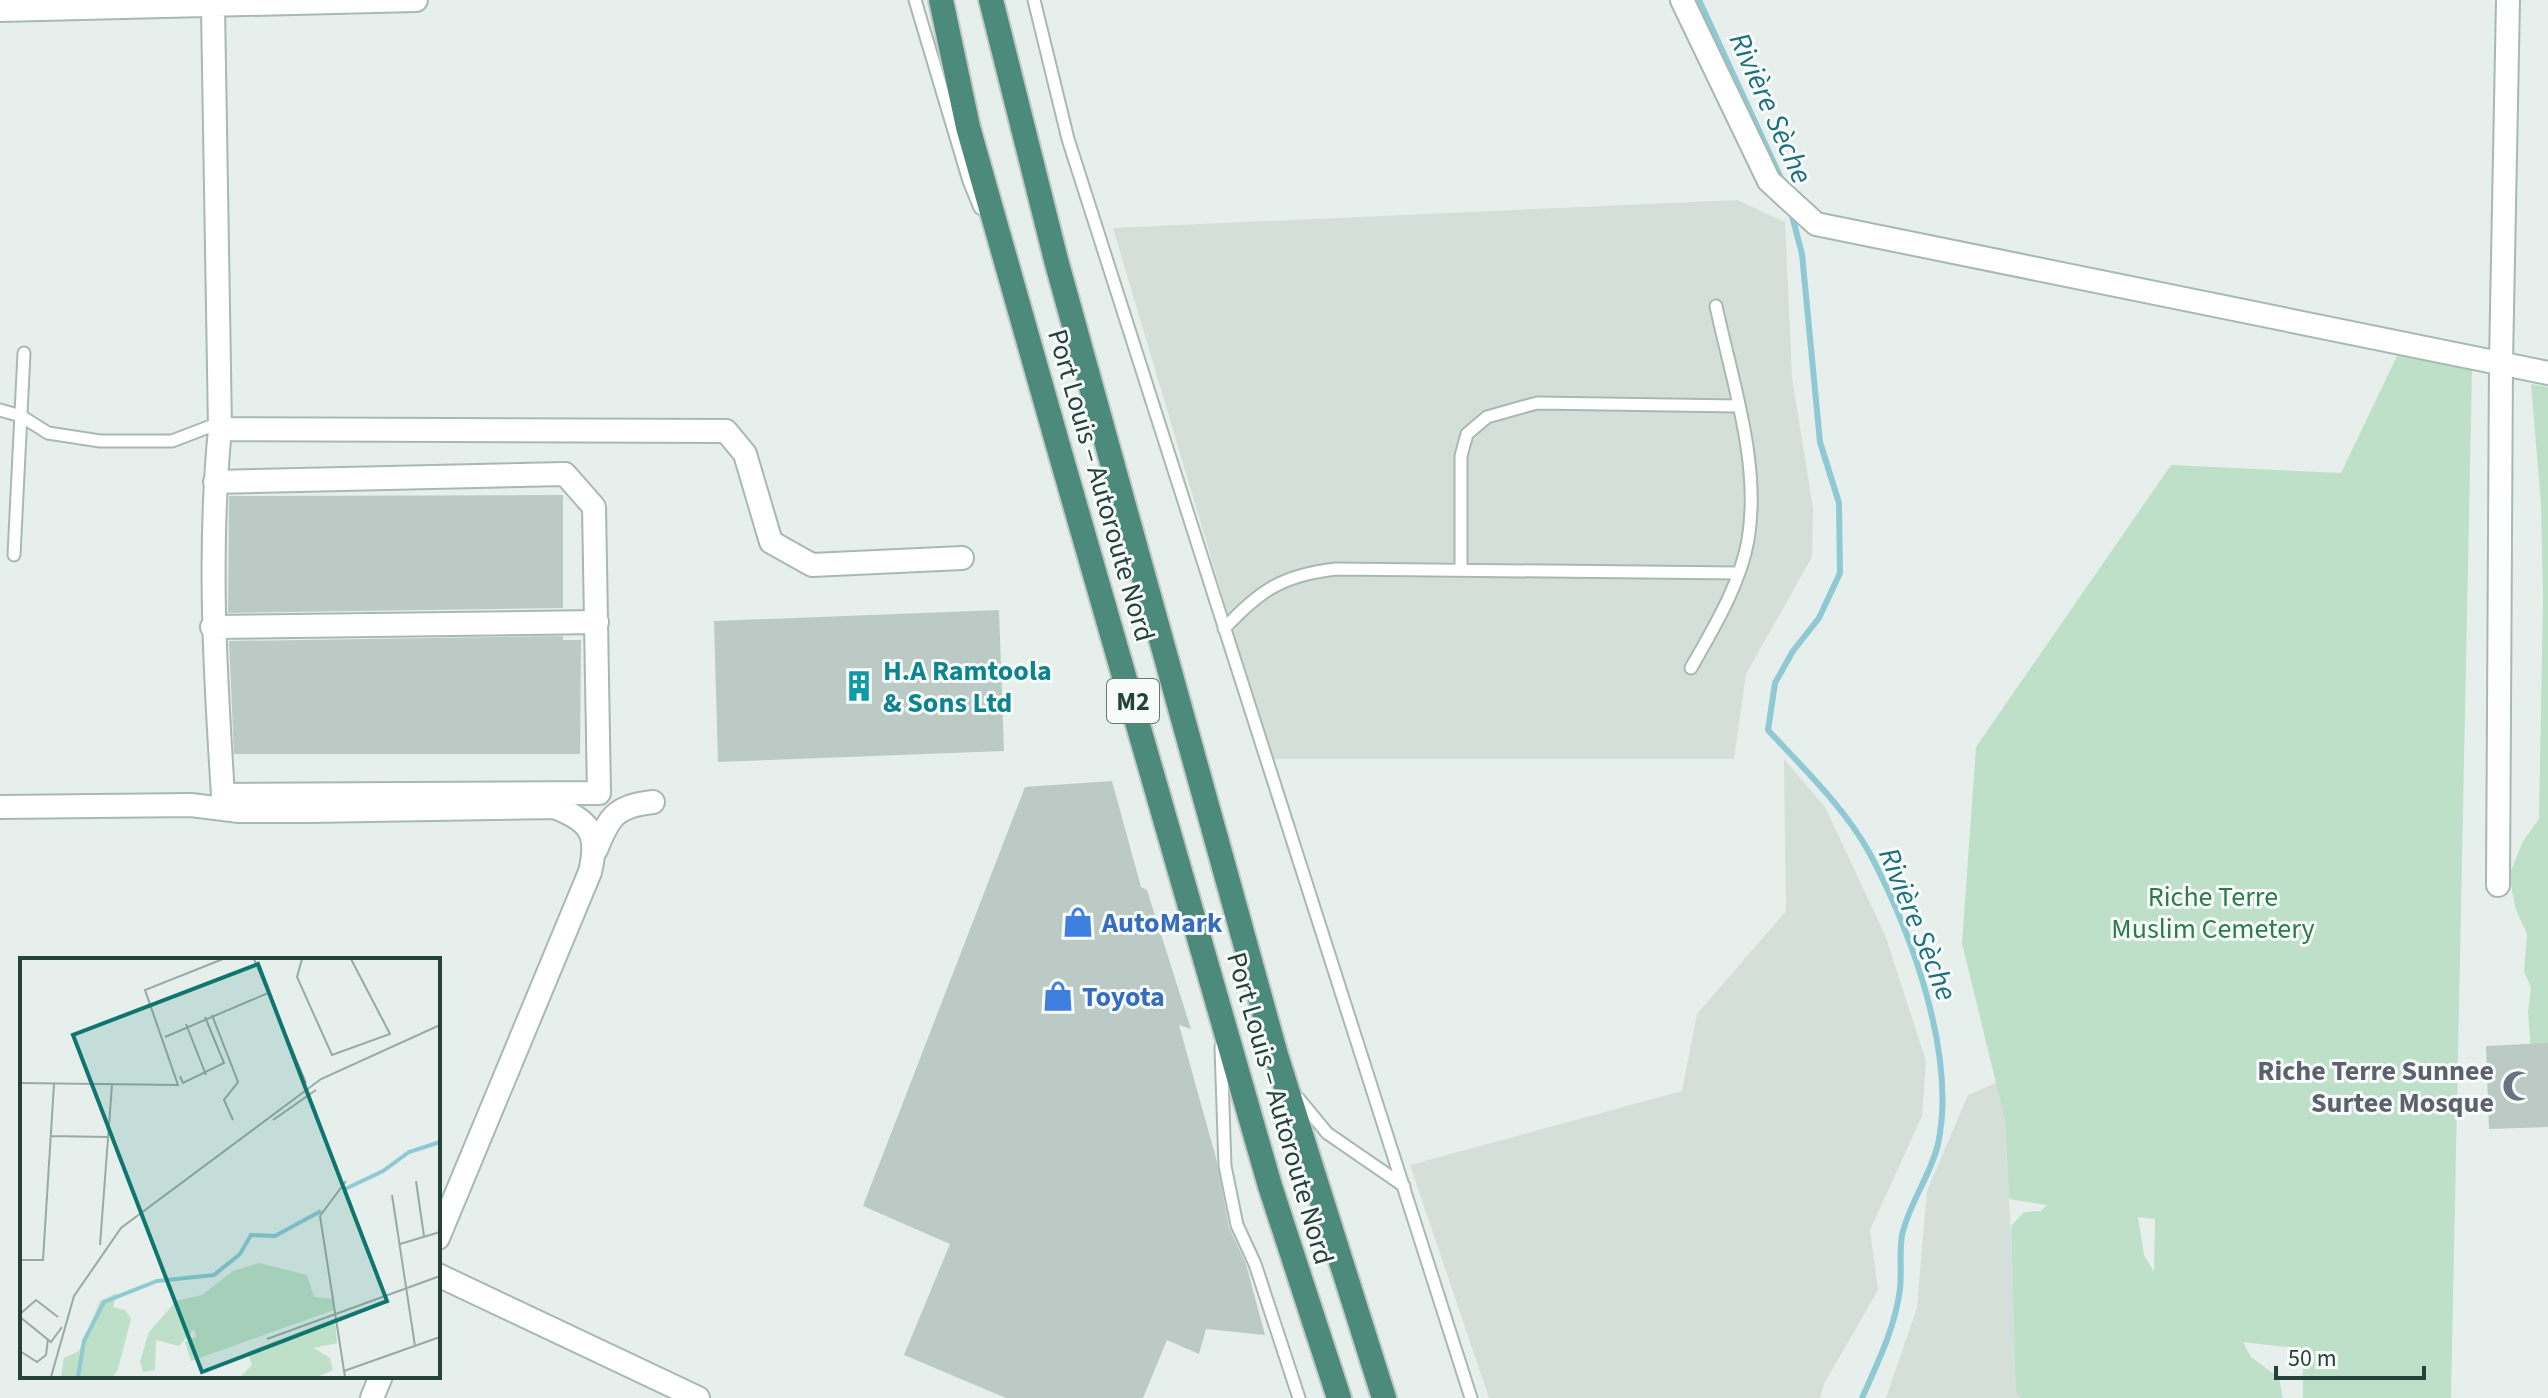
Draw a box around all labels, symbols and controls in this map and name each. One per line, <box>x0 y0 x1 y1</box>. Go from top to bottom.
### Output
water label: Rivière Sèche <box>1718 26 1823 191</box>
street label: Port Louis – Autoroute Nord <box>1037 324 1165 646</box>
place label: H.A Ramtoola & Sons Ltd <box>883 651 1052 723</box>
building icon: H.A Ramtoola & Sons Ltd <box>842 669 876 703</box>
road number: M2 <box>1107 679 1159 723</box>
water label: Rivière Sèche <box>1867 841 1968 1007</box>
park label: Riche Terre Muslim Cemetery <box>2111 877 2315 949</box>
place label: AutoMark <box>1101 903 1223 943</box>
shop icon: AutoMark <box>1061 905 1095 939</box>
street label: Port Louis – Autoroute Nord <box>1216 947 1344 1269</box>
inset map <box>20 958 440 1378</box>
place label: Toyota <box>1082 977 1165 1017</box>
shop icon: Toyota <box>1041 979 1075 1013</box>
place label: Riche Terre Sunnee Surtee Mosque <box>2257 1051 2494 1123</box>
mosque icon: Riche Terre Sunnee Surtee Mosque <box>2501 1069 2535 1103</box>
scale bar <box>2276 1330 2424 1380</box>
text: 50 m <box>2288 1341 2337 1376</box>

